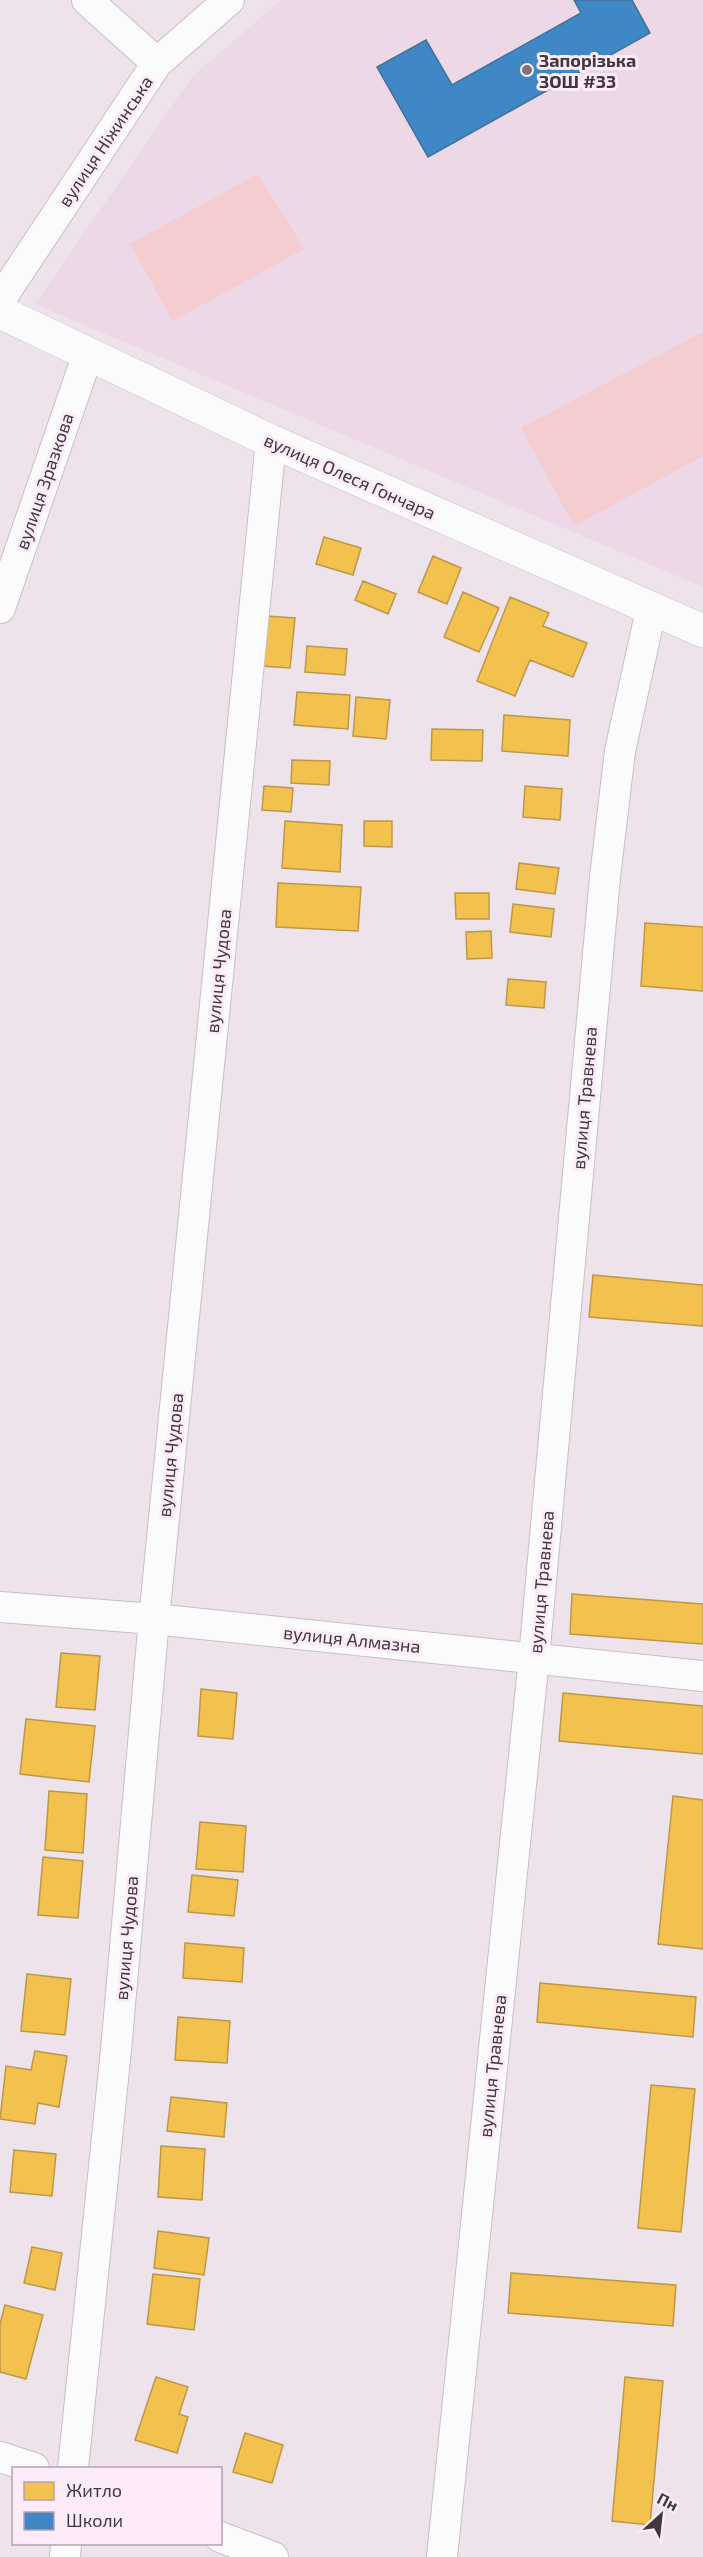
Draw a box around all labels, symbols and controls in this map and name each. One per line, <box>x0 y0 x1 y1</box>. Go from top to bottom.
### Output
place label: Запорiзька ЗОШ #33 <box>539 49 636 92</box>
marker: Запорiзька ЗОШ #33 <box>520 63 534 77</box>
street label: вулиця Ніжинська <box>53 71 157 211</box>
street label: вулиця Зразкова <box>10 410 78 552</box>
street label: вулиця Олеся Гончара <box>261 428 439 524</box>
street label: вулиця Чудова <box>201 908 235 1034</box>
street label: вулиця Травнева <box>567 1026 601 1170</box>
street label: вулиця Чудова <box>153 1392 187 1518</box>
street label: вулиця Травнева <box>524 1510 558 1654</box>
street label: вулиця Алмазна <box>282 1621 422 1657</box>
street label: вулиця Чудова <box>110 1875 142 2001</box>
street label: вулиця Травнева <box>474 1994 510 2138</box>
legend <box>12 2467 222 2545</box>
text: Житло <box>66 2479 122 2501</box>
north arrow <box>631 2485 691 2545</box>
text: Пн <box>654 2488 682 2514</box>
text: Школи <box>66 2509 123 2531</box>

